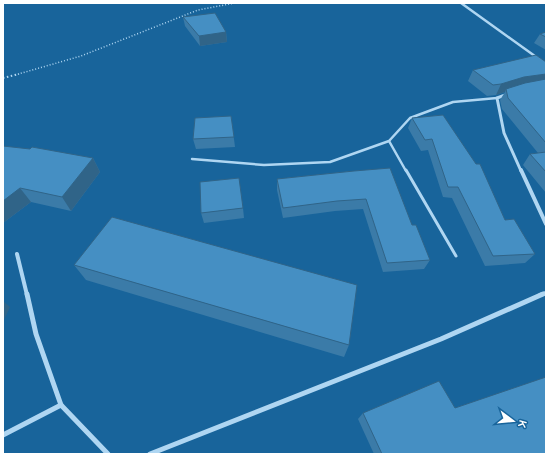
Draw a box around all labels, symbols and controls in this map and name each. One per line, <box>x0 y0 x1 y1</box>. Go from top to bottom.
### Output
north arrow <box>493 401 533 441</box>
text: K <box>515 418 530 429</box>

